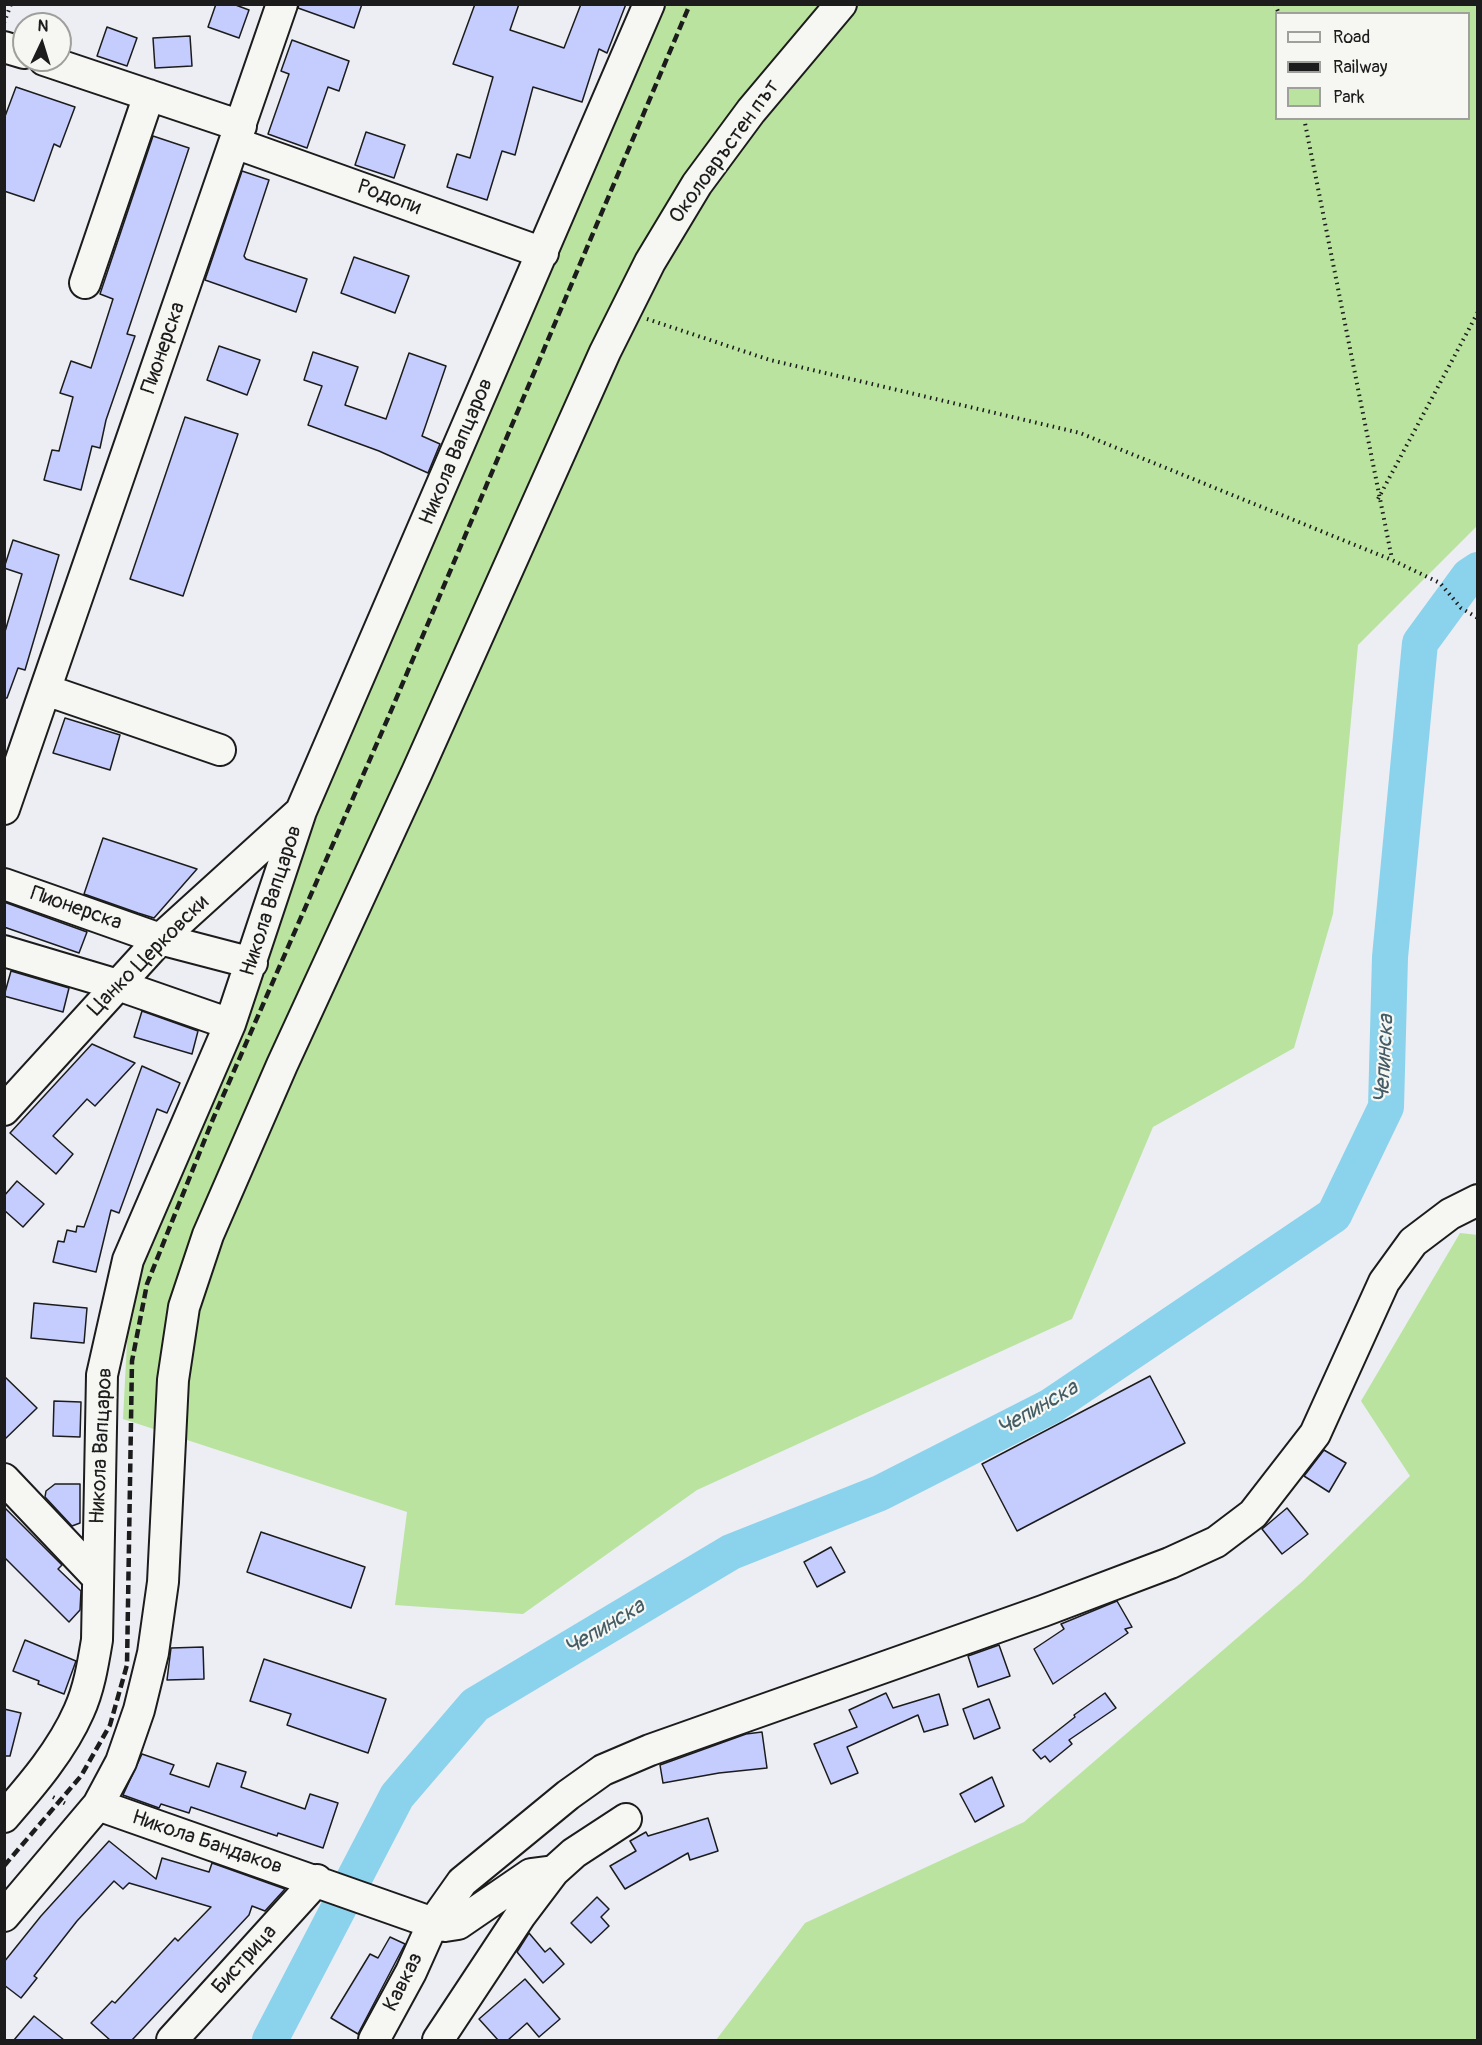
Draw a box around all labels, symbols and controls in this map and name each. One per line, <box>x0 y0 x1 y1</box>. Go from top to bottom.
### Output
north arrow <box>12 12 72 72</box>
legend <box>1275 12 1470 120</box>
text: N <box>37 16 49 36</box>
text: Road <box>1333 26 1370 49</box>
text: Railway <box>1333 56 1388 79</box>
street label: Околовръстен път <box>664 75 786 229</box>
text: Park <box>1333 86 1365 109</box>
street label: Родопи <box>354 175 424 221</box>
street label: Пионерска <box>137 299 191 397</box>
street label: Никола Вапцаров <box>415 375 499 529</box>
street label: Никола Вапцаров <box>236 822 308 980</box>
street label: Пионерска <box>27 882 125 936</box>
street label: Цанко Церковски <box>83 890 215 1022</box>
water label: Чепинска <box>1369 1014 1401 1104</box>
street label: Никола Вапцаров <box>85 1367 119 1525</box>
water label: Чепинска <box>993 1375 1083 1443</box>
water label: Чепинска <box>560 1594 650 1662</box>
street label: Никола Бандаков <box>128 1805 286 1881</box>
street label: Бистрица <box>207 1920 283 2000</box>
street label: Кавказ <box>378 1948 430 2016</box>

